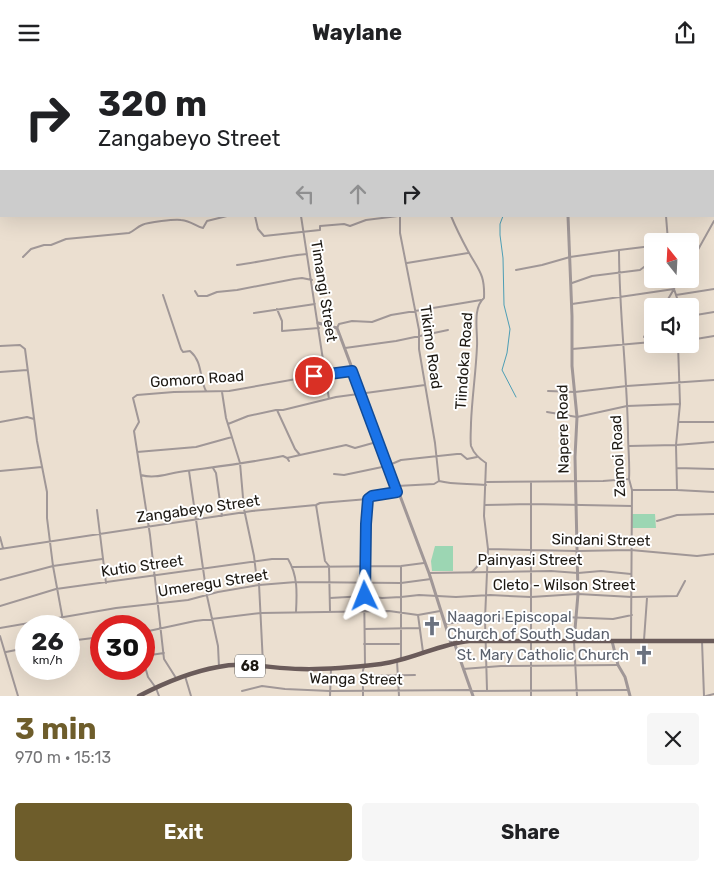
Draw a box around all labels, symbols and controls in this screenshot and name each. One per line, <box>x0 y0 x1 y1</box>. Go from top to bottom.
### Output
icon: menu <box>15 19 43 47</box>
text: Waylane <box>312 19 402 46</box>
icon: share <box>671 19 699 47</box>
text: 320 m <box>98 83 207 125</box>
icon: right <box>15 85 80 150</box>
text: Zangabeyo Street <box>98 125 280 152</box>
icon: left <box>291 180 319 208</box>
icon: ahead <box>344 180 372 208</box>
icon: right <box>397 180 425 208</box>
north arrow <box>644 233 699 287</box>
map controls <box>644 233 699 353</box>
street label: Timangi Street <box>307 239 341 343</box>
button: sound <box>644 298 699 353</box>
street label: Tikimo Road <box>416 304 446 390</box>
street label: Tiindoka Road <box>452 312 476 410</box>
pin <box>293 355 335 397</box>
icon: arrive <box>300 362 328 390</box>
street label: Gomoro Road <box>149 367 245 391</box>
street label: Napere Road <box>553 384 573 474</box>
street label: Zamoi Road <box>607 415 629 497</box>
street label: Zangabeyo Street <box>135 491 261 527</box>
street label: Sindani Street <box>551 530 651 550</box>
street label: Kutio Street <box>100 551 184 581</box>
street label: Painyasi Street <box>478 551 583 569</box>
street label: Umeregu Street <box>157 565 269 601</box>
position arrow <box>338 569 390 621</box>
street label: Cleto - Wilson Street <box>493 576 635 594</box>
place label: Naagori Episcopal Church of South Sudan <box>447 608 610 643</box>
speed limit sign: 30 <box>90 615 155 680</box>
church icon: Naagori Episcopal Church of South Sudan <box>421 615 443 637</box>
text: 26 <box>31 627 64 656</box>
church icon: St. Mary Catholic Church <box>633 644 655 666</box>
place label: St. Mary Catholic Church <box>457 646 629 664</box>
text: km/h <box>33 653 62 667</box>
road number: 68 <box>235 655 265 677</box>
street label: Wanga Street <box>309 669 403 689</box>
text: 3 min <box>15 711 97 747</box>
button: close <box>647 713 699 765</box>
text: 970 m · 15:13 <box>15 748 111 767</box>
button: Exit <box>15 803 352 861</box>
button: Share <box>362 803 699 861</box>

